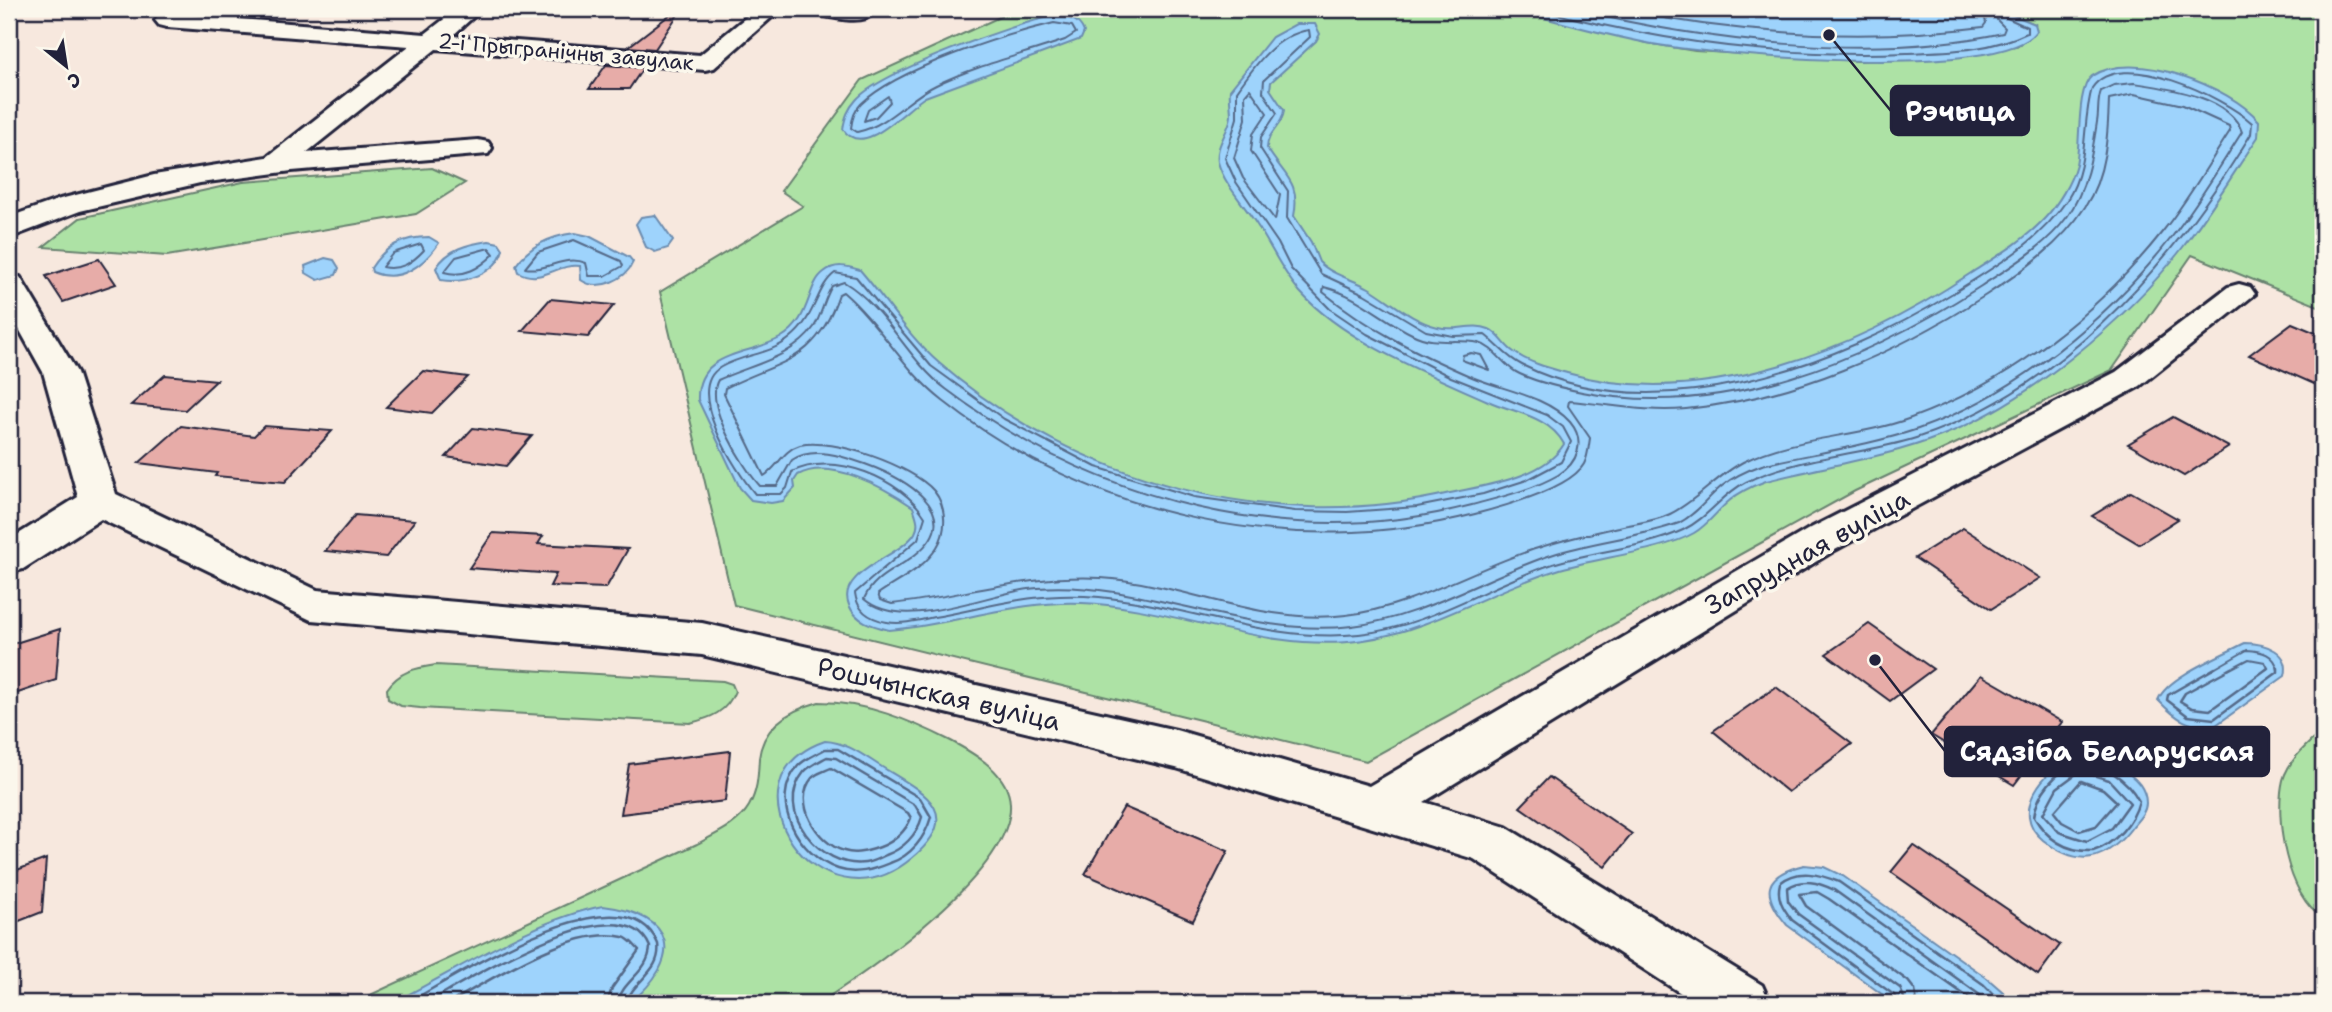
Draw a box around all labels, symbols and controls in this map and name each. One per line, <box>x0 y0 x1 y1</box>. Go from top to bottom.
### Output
street label: 2-і Прыгранічны завулак <box>437 27 695 77</box>
north arrow <box>32 32 102 102</box>
text: С <box>63 67 86 94</box>
callout: Рэчыца <box>1891 86 2029 135</box>
text: Рэчыца <box>1905 92 2015 130</box>
street label: Запрудная вуліца <box>1698 481 1916 622</box>
street label: Рошчынская вуліца <box>814 648 1064 739</box>
callout: Сядзіба Беларуская <box>1945 727 2269 776</box>
text: Сядзіба Беларуская <box>1959 732 2255 770</box>

